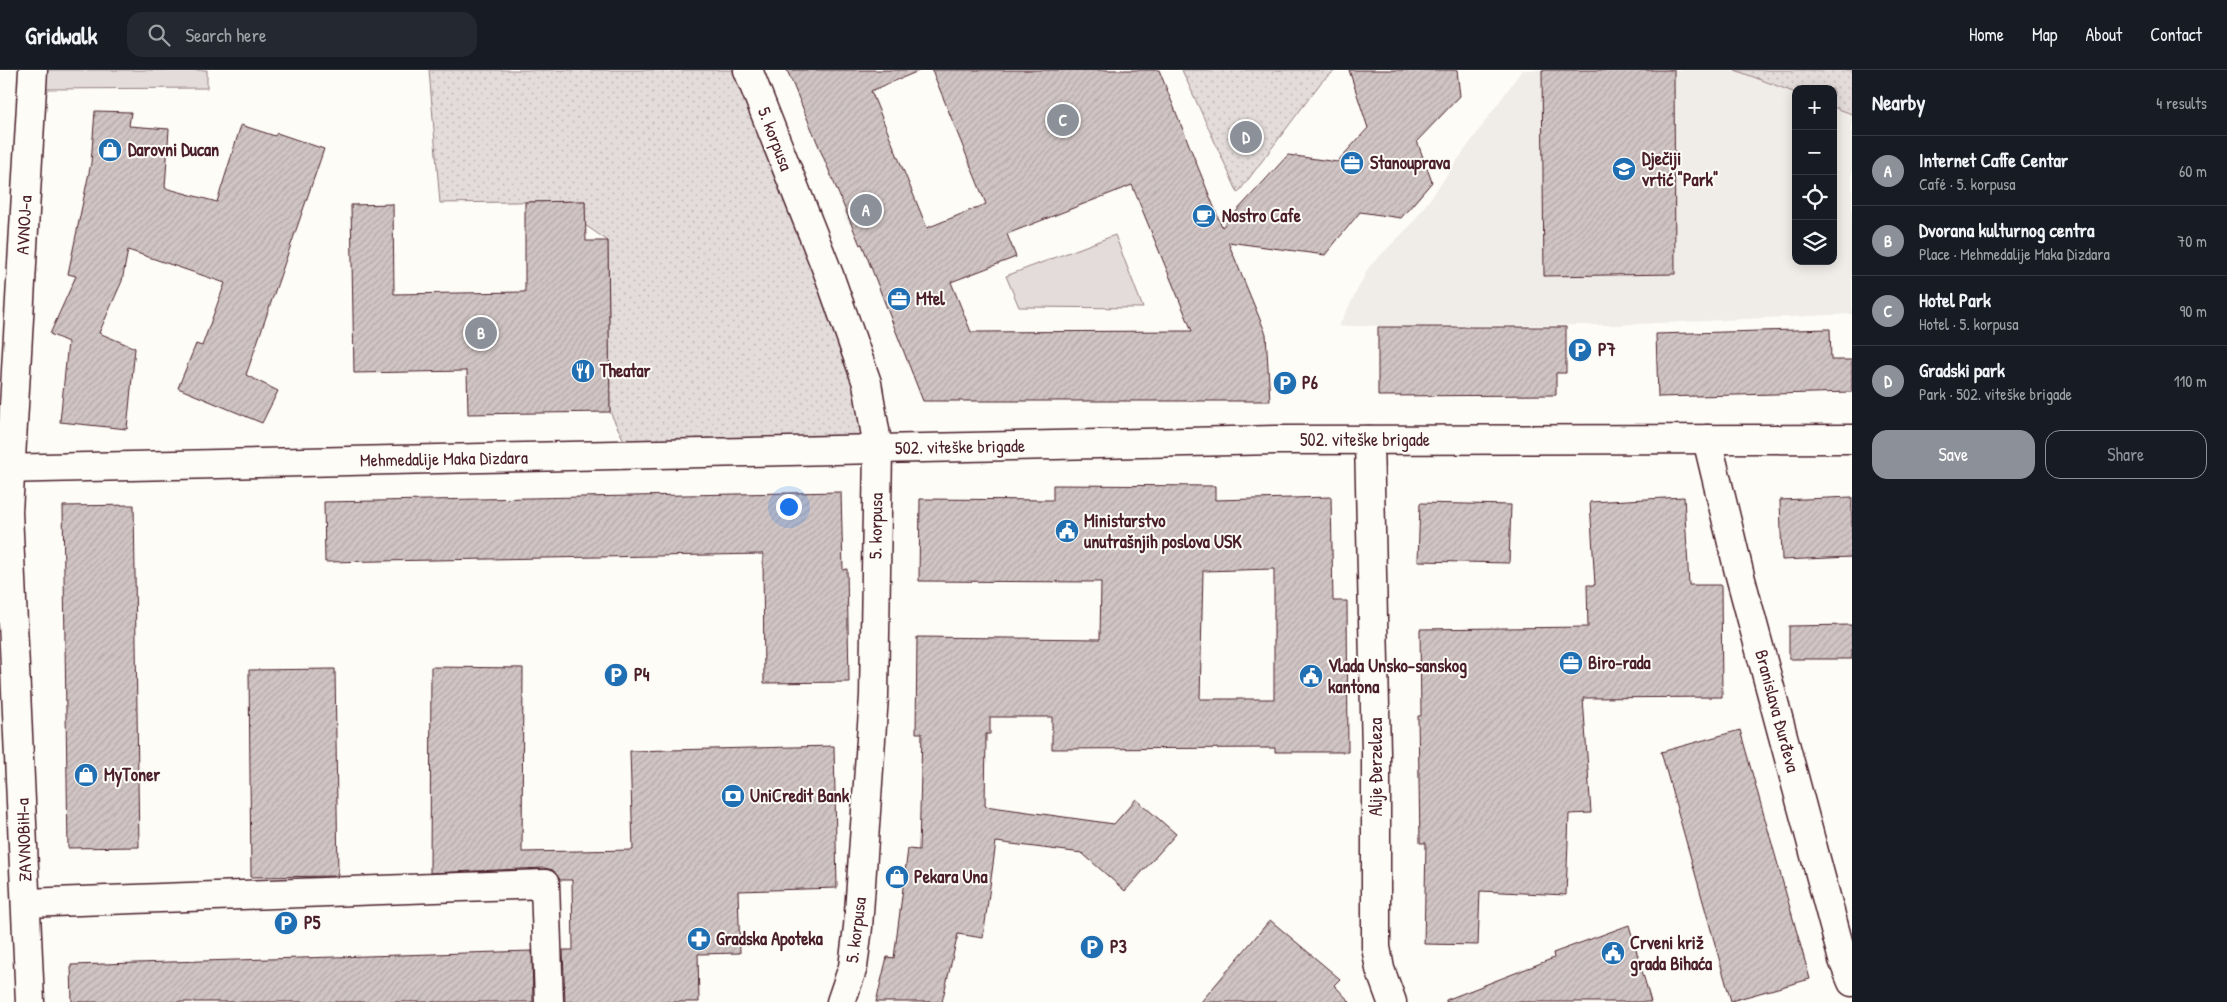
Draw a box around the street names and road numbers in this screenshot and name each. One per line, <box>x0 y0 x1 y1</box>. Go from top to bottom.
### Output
street label: 5. korpusa <box>752 103 799 174</box>
street label: AVNOJ-a <box>9 195 38 255</box>
street label: 502. viteške brigade <box>1300 427 1430 452</box>
street label: 502. viteške brigade <box>895 433 1025 460</box>
street label: Mehmedalije Maka Dizdara <box>360 445 528 472</box>
street label: 5. korpusa <box>862 493 889 559</box>
street label: Branislava Đurđeva <box>1749 647 1806 775</box>
street label: Alije Đerzeleza <box>1363 718 1388 816</box>
street label: ZAVNOBiH-a <box>10 798 37 882</box>
street label: 5. korpusa <box>839 896 872 964</box>

